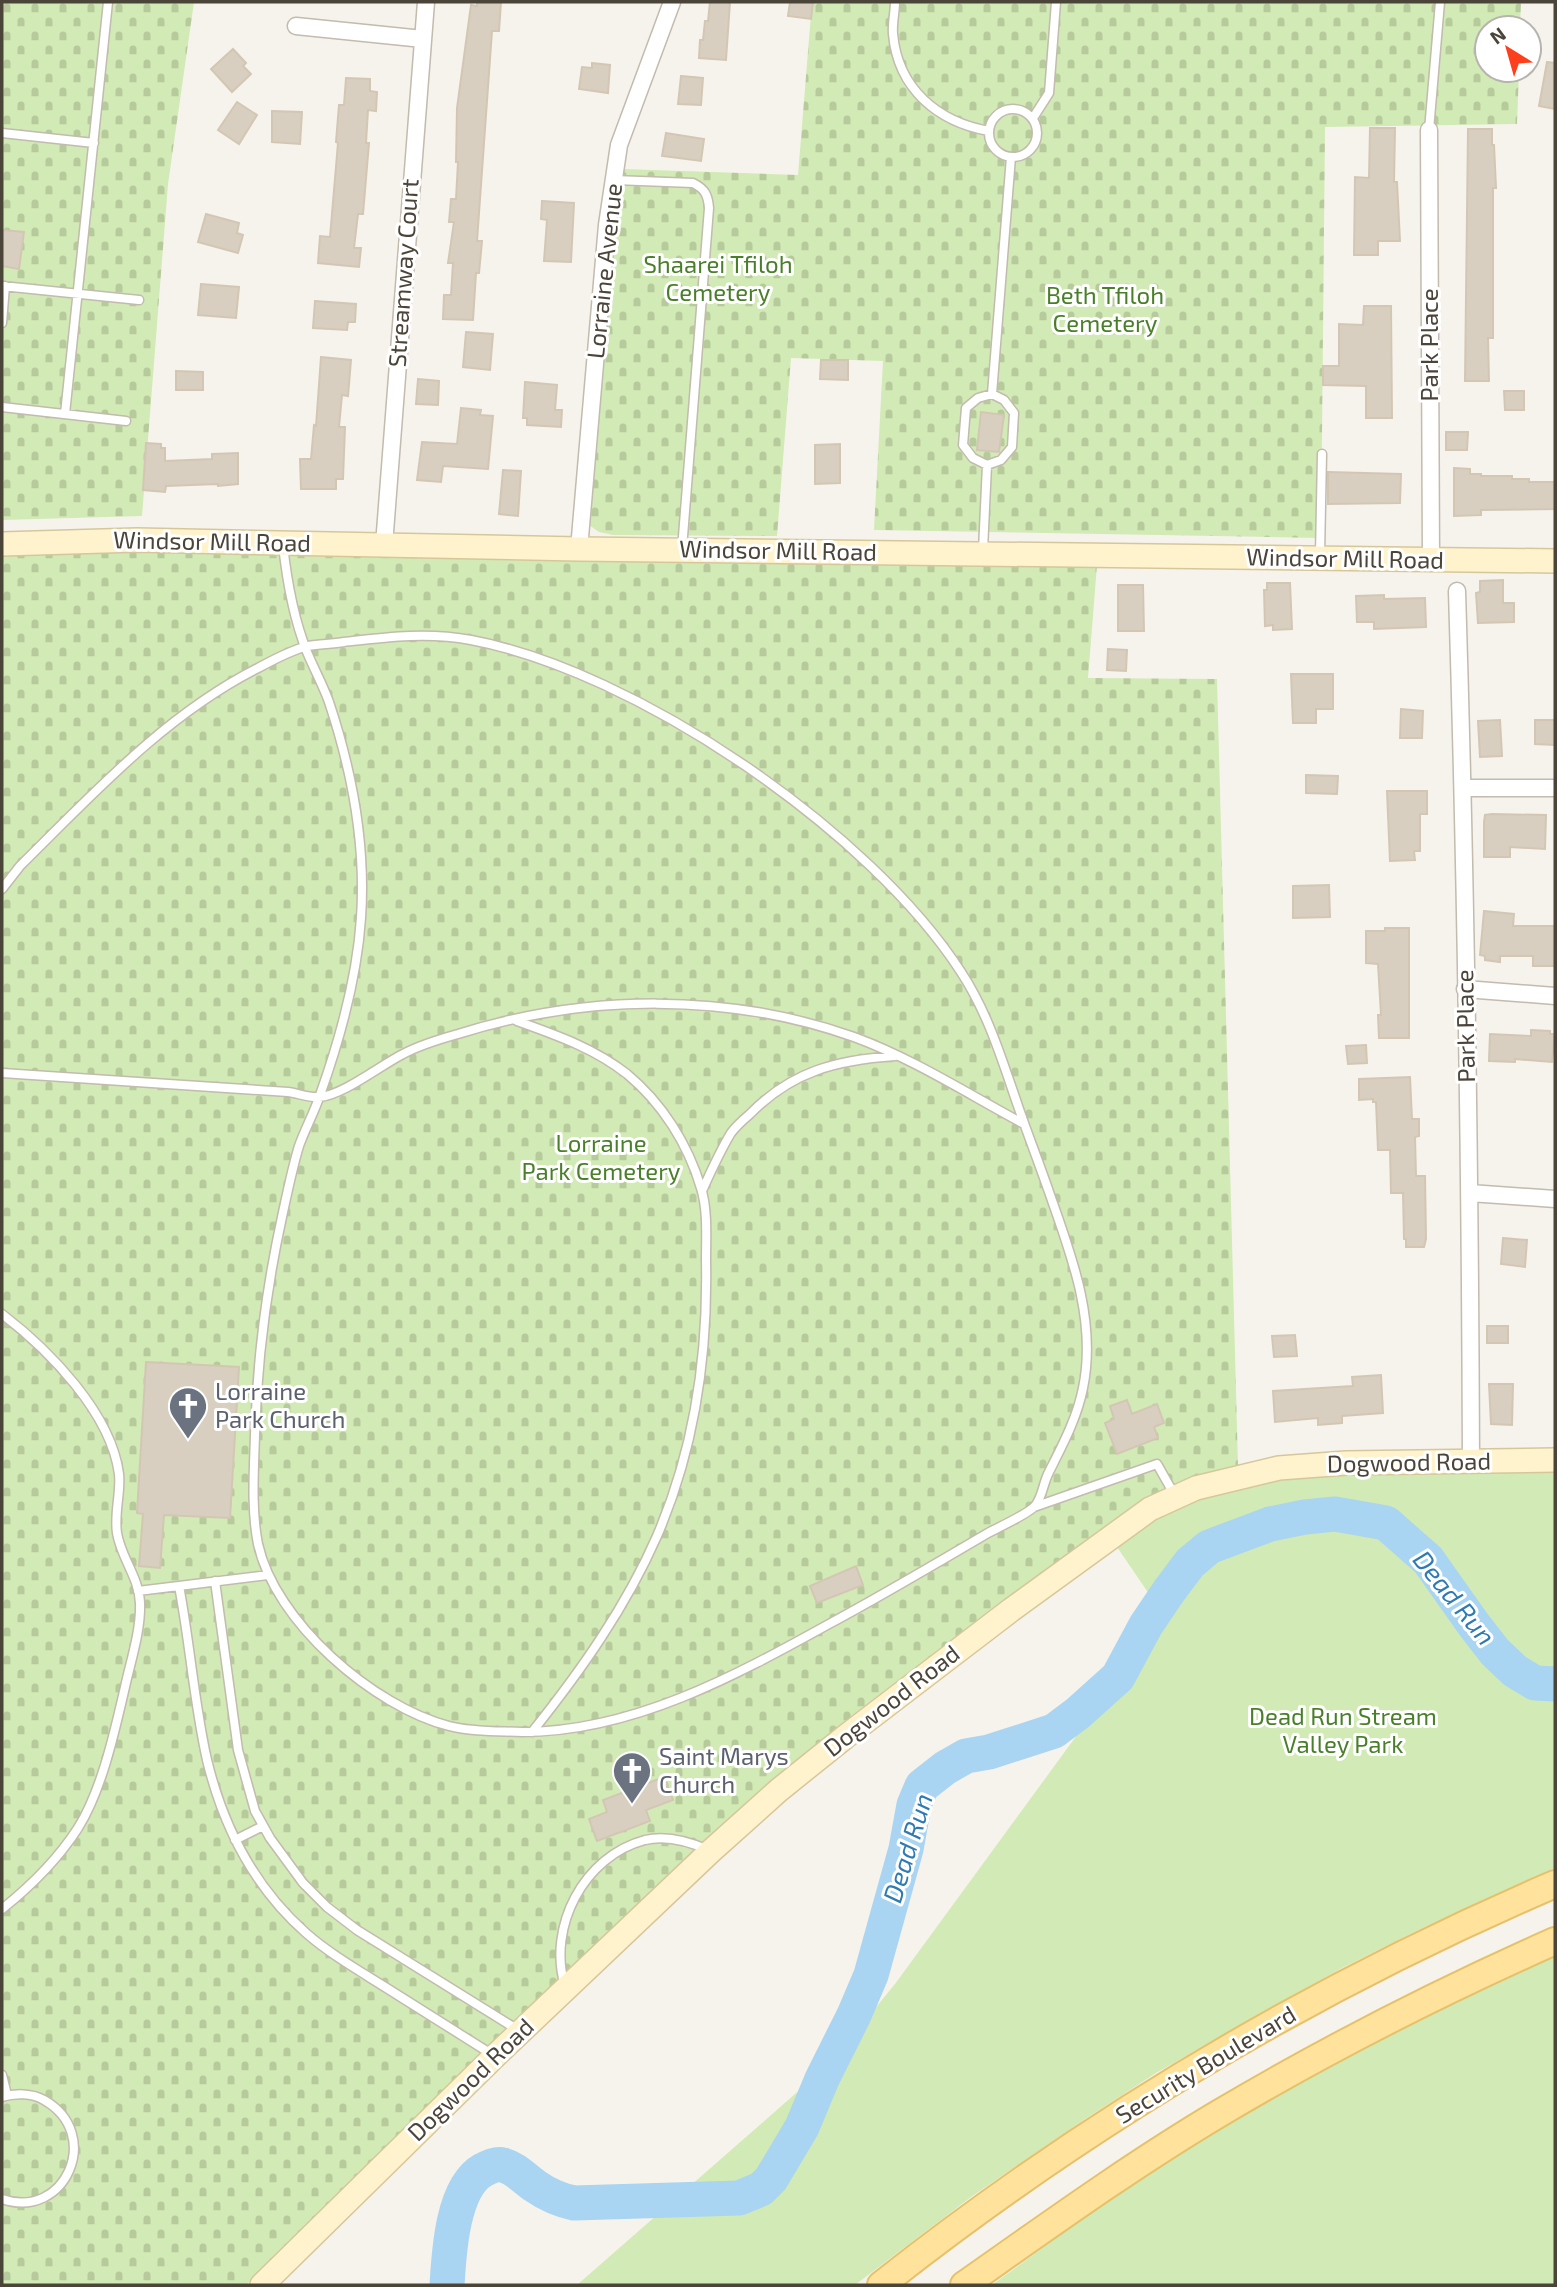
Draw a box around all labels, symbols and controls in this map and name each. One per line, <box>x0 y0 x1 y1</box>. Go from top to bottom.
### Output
north arrow <box>1473 14 1543 84</box>
text: N <box>1485 22 1510 48</box>
street label: Streamway Court <box>381 178 424 368</box>
street label: Lorraine Avenue <box>580 182 627 360</box>
park label: Shaarei Tfiloh Cemetery <box>643 249 793 306</box>
park label: Beth Tfiloh Cemetery <box>1046 280 1164 337</box>
street label: Park Place <box>1414 288 1443 402</box>
street label: Windsor Mill Road <box>113 524 311 557</box>
street label: Windsor Mill Road <box>679 533 877 566</box>
street label: Windsor Mill Road <box>1246 541 1444 574</box>
street label: Park Place <box>1449 969 1480 1083</box>
park label: Lorraine Park Cemetery <box>521 1128 681 1185</box>
place label: Lorraine Park Church <box>215 1376 346 1433</box>
church icon: Lorraine Park Church <box>167 1385 209 1440</box>
street label: Dogwood Road <box>1327 1446 1491 1477</box>
water label: Dead Run <box>1408 1544 1503 1651</box>
street label: Dogwood Road <box>817 1638 965 1762</box>
park label: Dead Run Stream Valley Park <box>1249 1701 1437 1758</box>
place label: Saint Marys Church <box>659 1741 789 1798</box>
church icon: Saint Marys Church <box>611 1750 653 1805</box>
water label: Dead Run <box>875 1789 938 1906</box>
street label: Security Boulevard <box>1110 1998 1301 2129</box>
street label: Dogwood Road <box>401 2011 539 2146</box>

